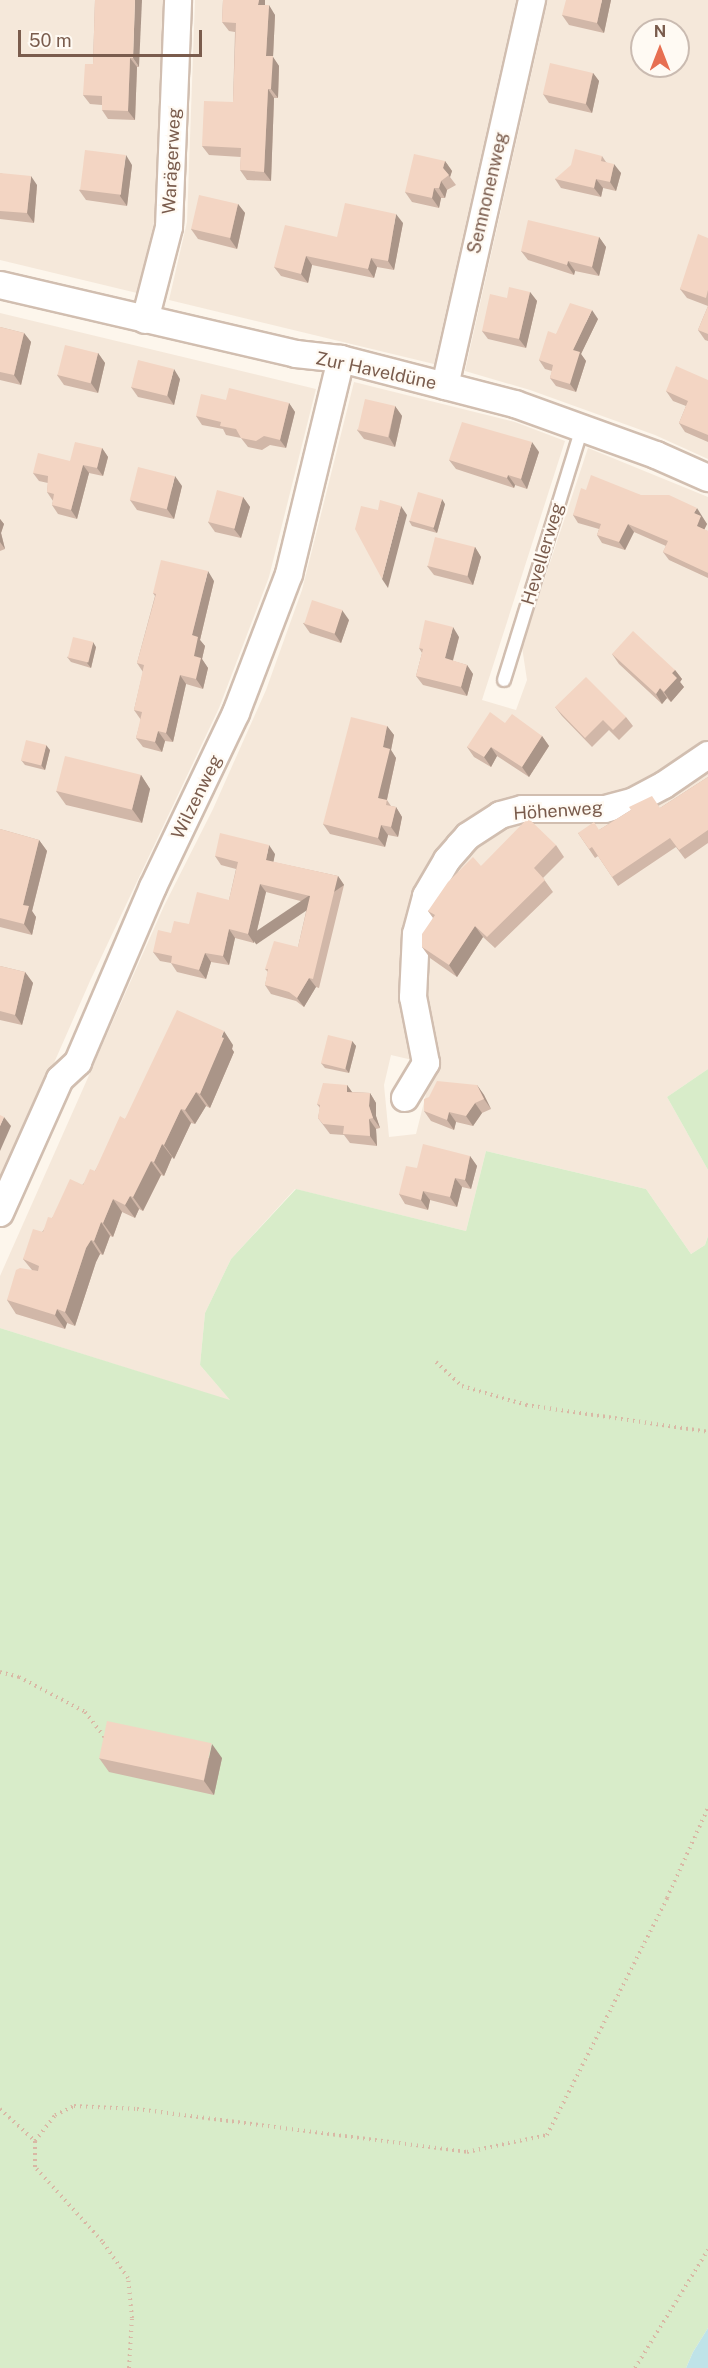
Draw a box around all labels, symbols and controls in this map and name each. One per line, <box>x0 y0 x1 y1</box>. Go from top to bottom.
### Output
scale bar <box>21 18 206 56</box>
north arrow <box>630 18 690 78</box>
text: N <box>654 22 666 41</box>
text: 50 m <box>29 30 72 51</box>
street label: Warägerweg <box>158 107 186 215</box>
street label: Semnonenweg <box>464 130 512 256</box>
street label: Zur Haveldüne <box>314 348 438 394</box>
street label: Hevellerweg <box>517 500 569 608</box>
street label: Wilzenweg <box>167 751 227 843</box>
street label: Höhenweg <box>513 797 603 825</box>

